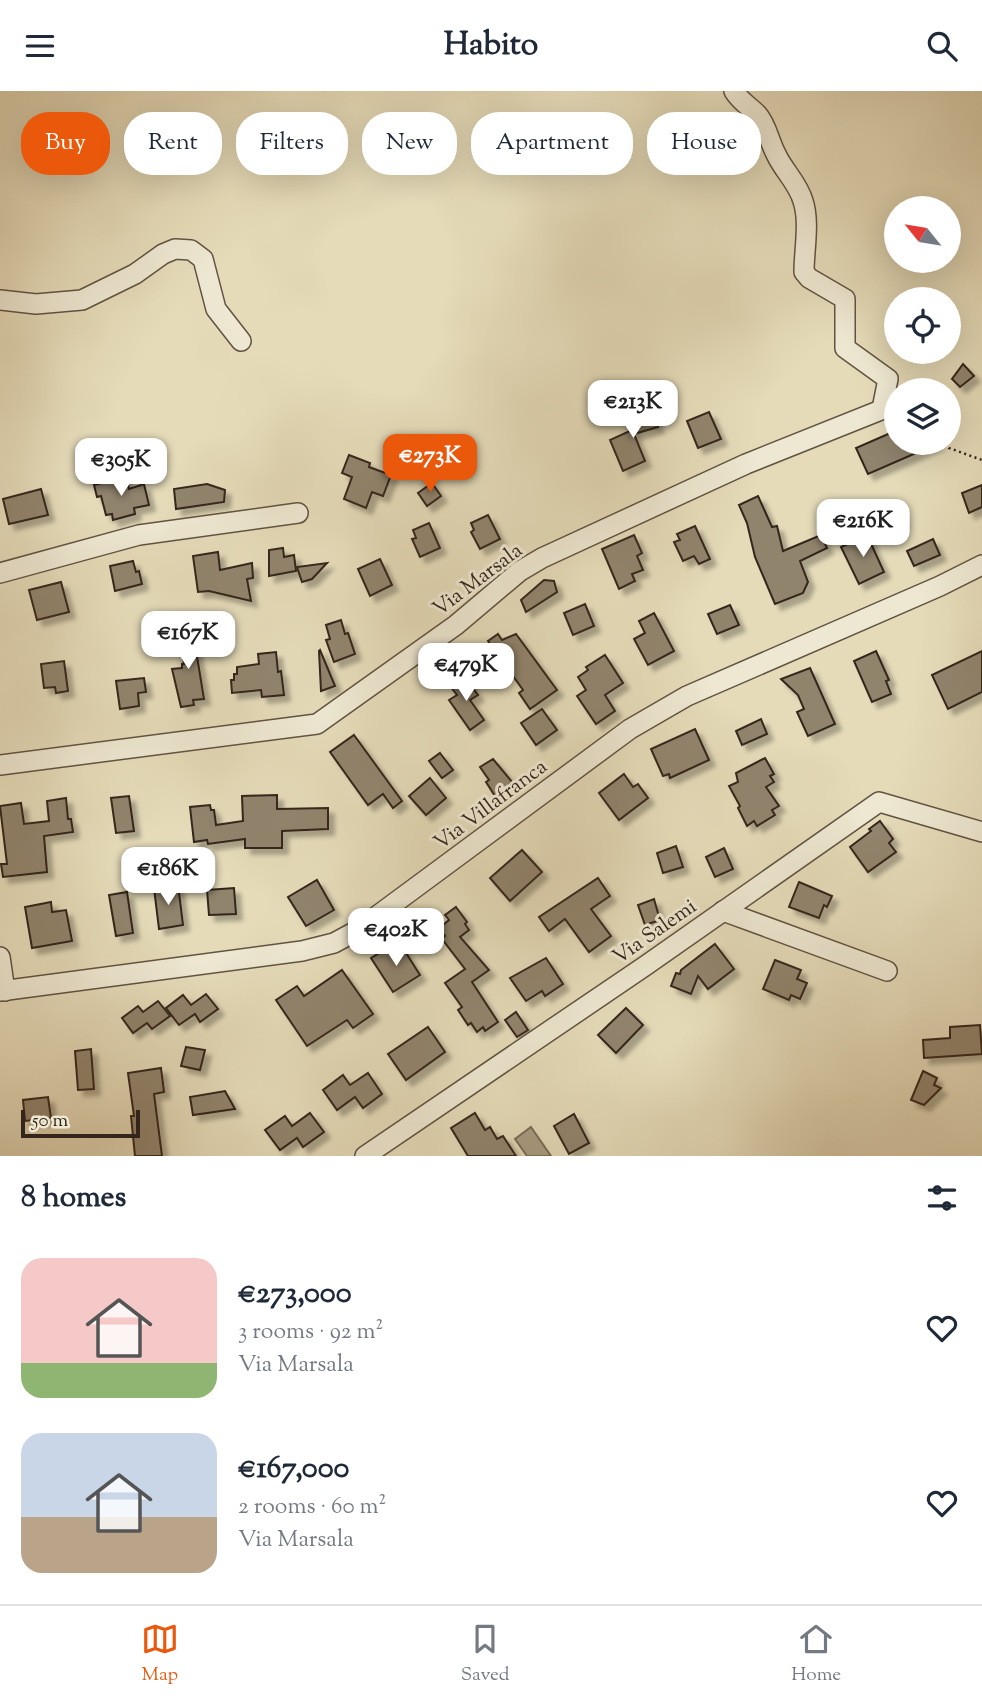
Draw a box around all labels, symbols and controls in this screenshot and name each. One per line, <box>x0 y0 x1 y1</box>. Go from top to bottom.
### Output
text: Habito <box>444 23 538 69</box>
icon: menu <box>21 27 59 65</box>
icon: search <box>923 27 961 65</box>
chip: Buy <box>21 112 110 175</box>
chip: Rent <box>124 112 222 175</box>
chip: Filters <box>236 112 348 175</box>
chip: New <box>362 112 457 175</box>
chip: Apartment <box>471 112 633 175</box>
chip: House <box>647 112 761 175</box>
north arrow <box>884 196 961 273</box>
map controls <box>884 196 961 455</box>
button: locate <box>884 287 961 364</box>
button: layers <box>884 378 961 455</box>
pin: €213K <box>584 381 682 440</box>
text: €213K <box>604 386 662 419</box>
pin: €273K <box>381 435 479 494</box>
pin: €305K <box>72 439 170 498</box>
text: €273K <box>399 440 461 473</box>
text: €305K <box>91 444 151 477</box>
pin: €216K <box>814 499 912 559</box>
text: €216K <box>833 505 893 538</box>
street label: Via Marsala <box>427 537 530 624</box>
pin: €167K <box>139 611 237 671</box>
text: €167K <box>157 617 219 650</box>
pin: €479K <box>417 643 515 703</box>
text: €479K <box>434 649 498 682</box>
street label: Via Villafranca <box>428 753 554 858</box>
pin: €186K <box>119 847 217 907</box>
text: €186K <box>137 853 199 886</box>
street label: Via Salemi <box>607 893 703 973</box>
pin: €402K <box>347 909 445 968</box>
text: €402K <box>364 914 428 947</box>
scale bar <box>21 1107 140 1139</box>
text: 50 m <box>32 1108 68 1135</box>
text: 8 homes <box>21 1177 126 1220</box>
icon: filters <box>923 1179 961 1217</box>
text: €273,000 <box>238 1273 352 1316</box>
icon: home <box>77 1286 161 1370</box>
icon: heart <box>923 1309 961 1347</box>
text: 3 rooms · 92 m² <box>238 1316 383 1349</box>
text: Via Marsala <box>238 1349 354 1382</box>
text: €167,000 <box>238 1448 349 1491</box>
icon: home <box>77 1461 161 1545</box>
icon: heart <box>923 1484 961 1522</box>
text: 2 rooms · 60 m² <box>238 1491 386 1524</box>
text: Via Marsala <box>238 1524 354 1557</box>
tab: Map <box>141 1620 179 1689</box>
tab: Saved <box>461 1620 509 1689</box>
tab: Home <box>791 1620 841 1689</box>

